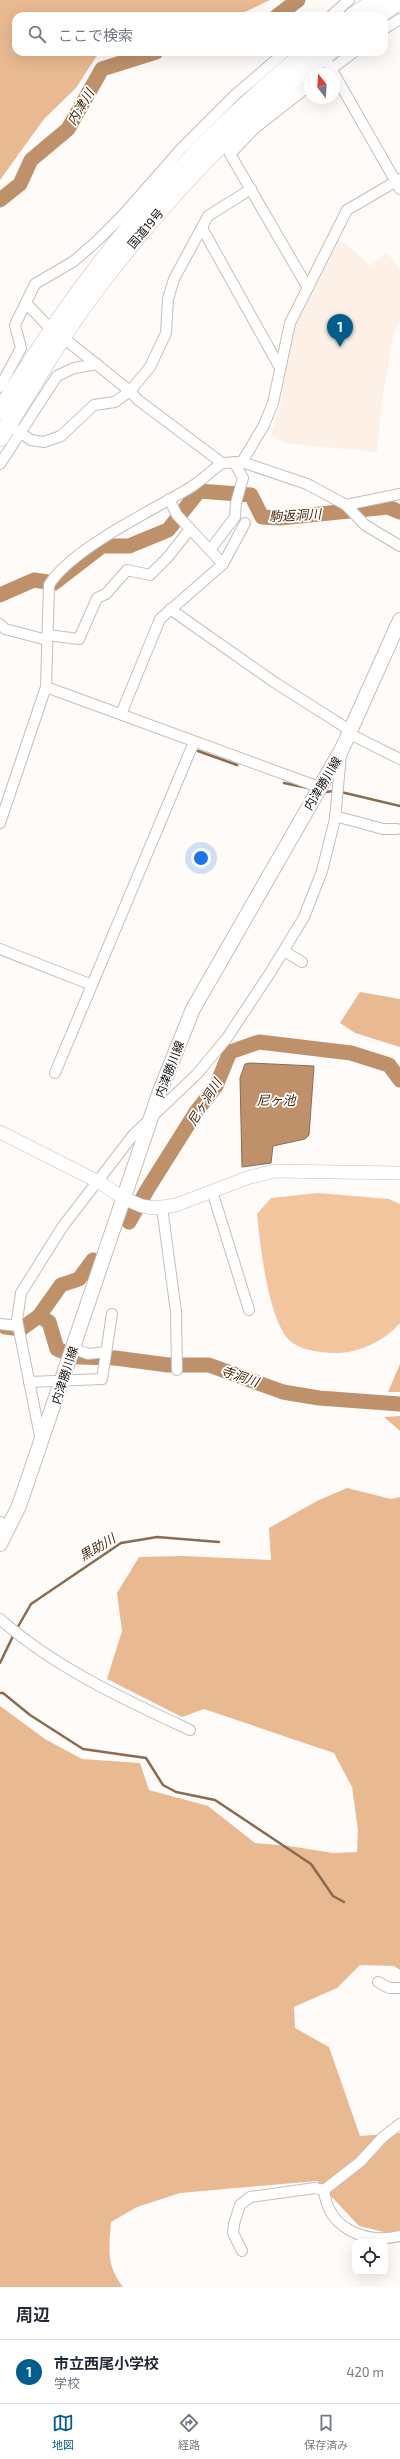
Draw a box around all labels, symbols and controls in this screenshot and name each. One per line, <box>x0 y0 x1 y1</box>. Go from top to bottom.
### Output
search box <box>12 12 388 56</box>
icon: search <box>26 23 48 45</box>
text: ここで検索 <box>58 26 133 44</box>
north arrow <box>304 68 340 104</box>
water label: 内津川 <box>63 84 98 128</box>
street label: 国道19号 <box>124 205 166 251</box>
pin: 1 <box>327 314 353 347</box>
water label: 駒返洞川 <box>269 506 323 524</box>
street label: 内津勝川線 <box>301 754 343 812</box>
your location <box>191 848 211 868</box>
street label: 内津勝川線 <box>152 1038 186 1100</box>
water label: 尼ヶ洞川 <box>183 1074 226 1128</box>
water label: 尼ヶ池 <box>256 1092 297 1108</box>
street label: 内津勝川線 <box>48 1344 80 1406</box>
water label: 寺洞川 <box>219 1362 263 1391</box>
water label: 黒助川 <box>76 1529 120 1564</box>
map controls <box>352 2239 388 2275</box>
button: locate <box>352 2239 388 2275</box>
text: 周辺 <box>16 2304 50 2324</box>
text: 市立西尾小学校 <box>54 2354 159 2372</box>
text: 1 <box>26 2364 32 2380</box>
text: 420 m <box>347 2364 384 2380</box>
text: 学校 <box>54 2375 80 2391</box>
tab: 地図 <box>52 2412 74 2452</box>
tab: 経路 <box>178 2412 200 2452</box>
tab: 保存済み <box>304 2412 348 2452</box>

